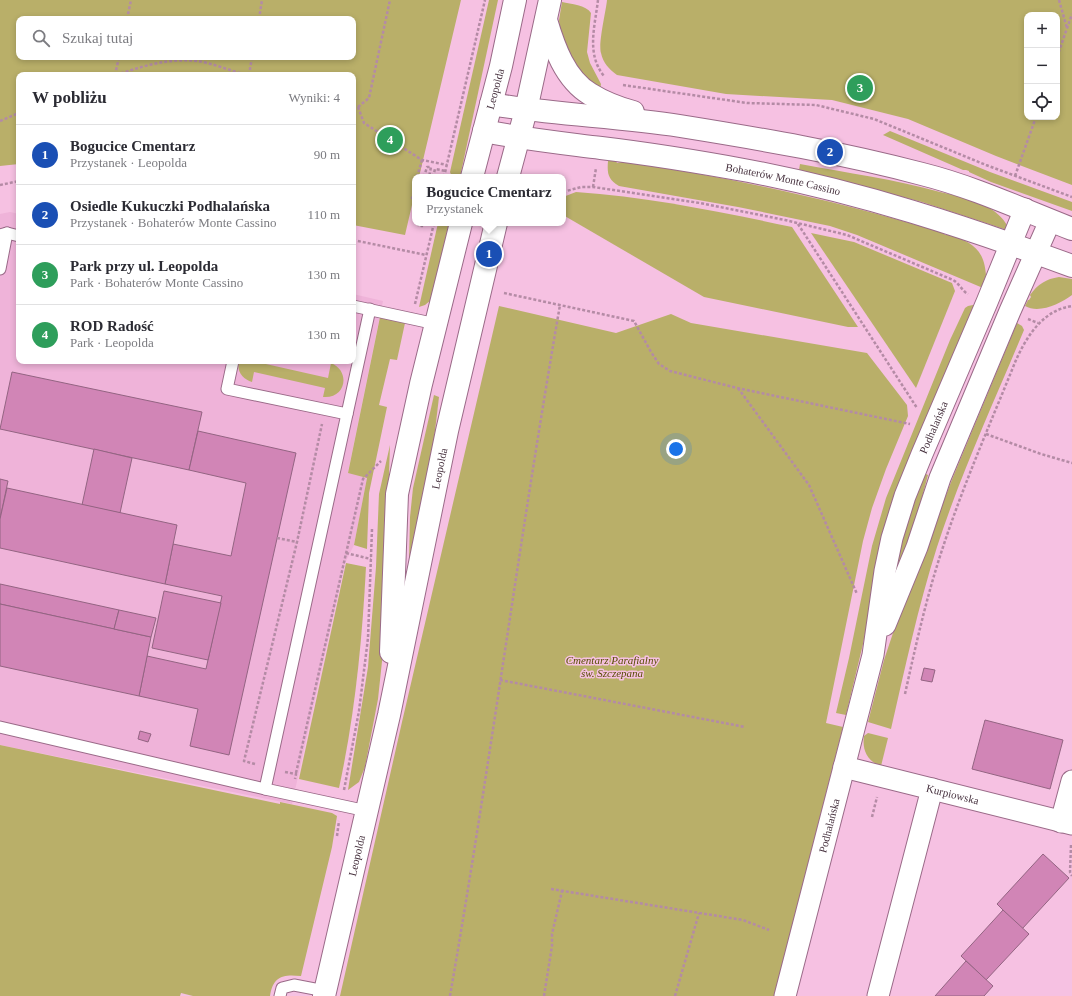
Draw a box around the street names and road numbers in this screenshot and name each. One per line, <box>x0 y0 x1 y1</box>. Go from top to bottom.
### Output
street label: Leopolda <box>484 67 506 111</box>
street label: Bohaterów Monte Cassino <box>725 161 842 197</box>
street label: Podhalańska <box>917 399 950 455</box>
street label: Leopolda <box>429 447 449 490</box>
street label: Kurpiowska <box>925 782 980 807</box>
street label: Podhalańska <box>816 797 842 854</box>
street label: Leopolda <box>346 834 367 877</box>

